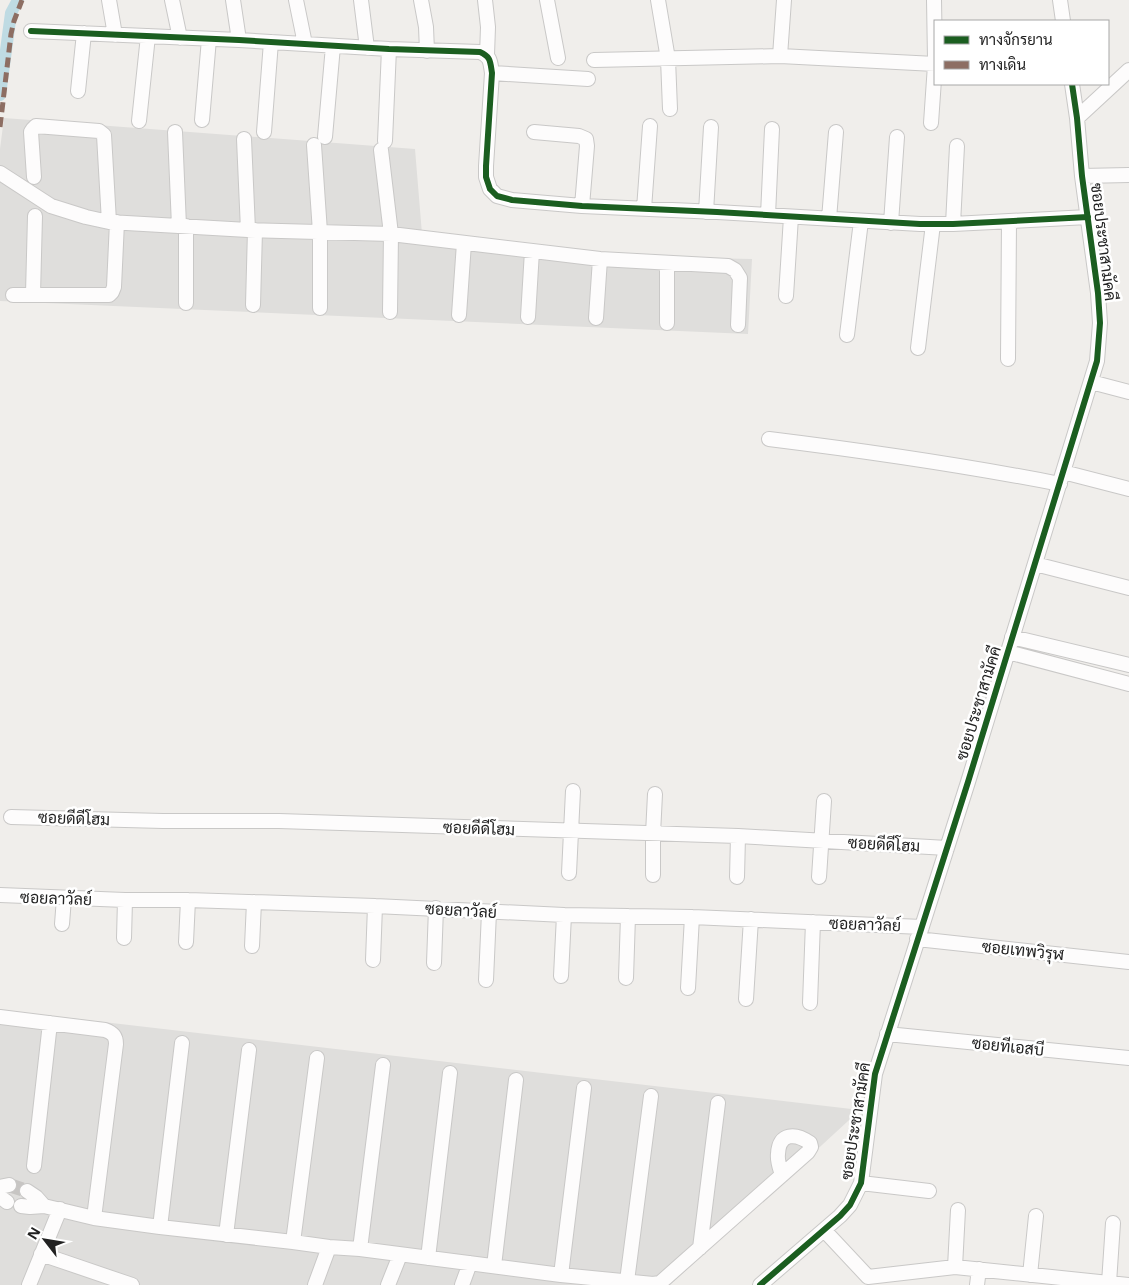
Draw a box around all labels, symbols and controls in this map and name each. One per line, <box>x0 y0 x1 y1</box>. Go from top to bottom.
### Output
legend <box>934 20 1109 85</box>
text: ทางจักรยาน <box>979 29 1053 49</box>
text: ทางเดิน <box>979 54 1026 74</box>
street label: ซอยประชาสามัคคี <box>1086 182 1122 302</box>
street label: ซอยประชาสามัคคี <box>950 643 1006 763</box>
street label: ซอยดีดีโฮม <box>37 806 111 830</box>
street label: ซอยดีดีโฮม <box>442 816 516 840</box>
street label: ซอยดีดีโฮม <box>847 831 921 857</box>
street label: ซอยลาวัลย์ <box>20 885 92 910</box>
street label: ซอยลาวัลย์ <box>424 896 498 923</box>
street label: ซอยลาวัลย์ <box>829 911 901 936</box>
street label: ซอยเทพวิรุฬ <box>981 935 1066 966</box>
street label: ซอยทีเอสบี <box>971 1031 1045 1061</box>
street label: ซอยประชาสามัคคี <box>835 1061 875 1181</box>
north arrow <box>20 1215 70 1265</box>
text: N <box>22 1223 45 1243</box>

